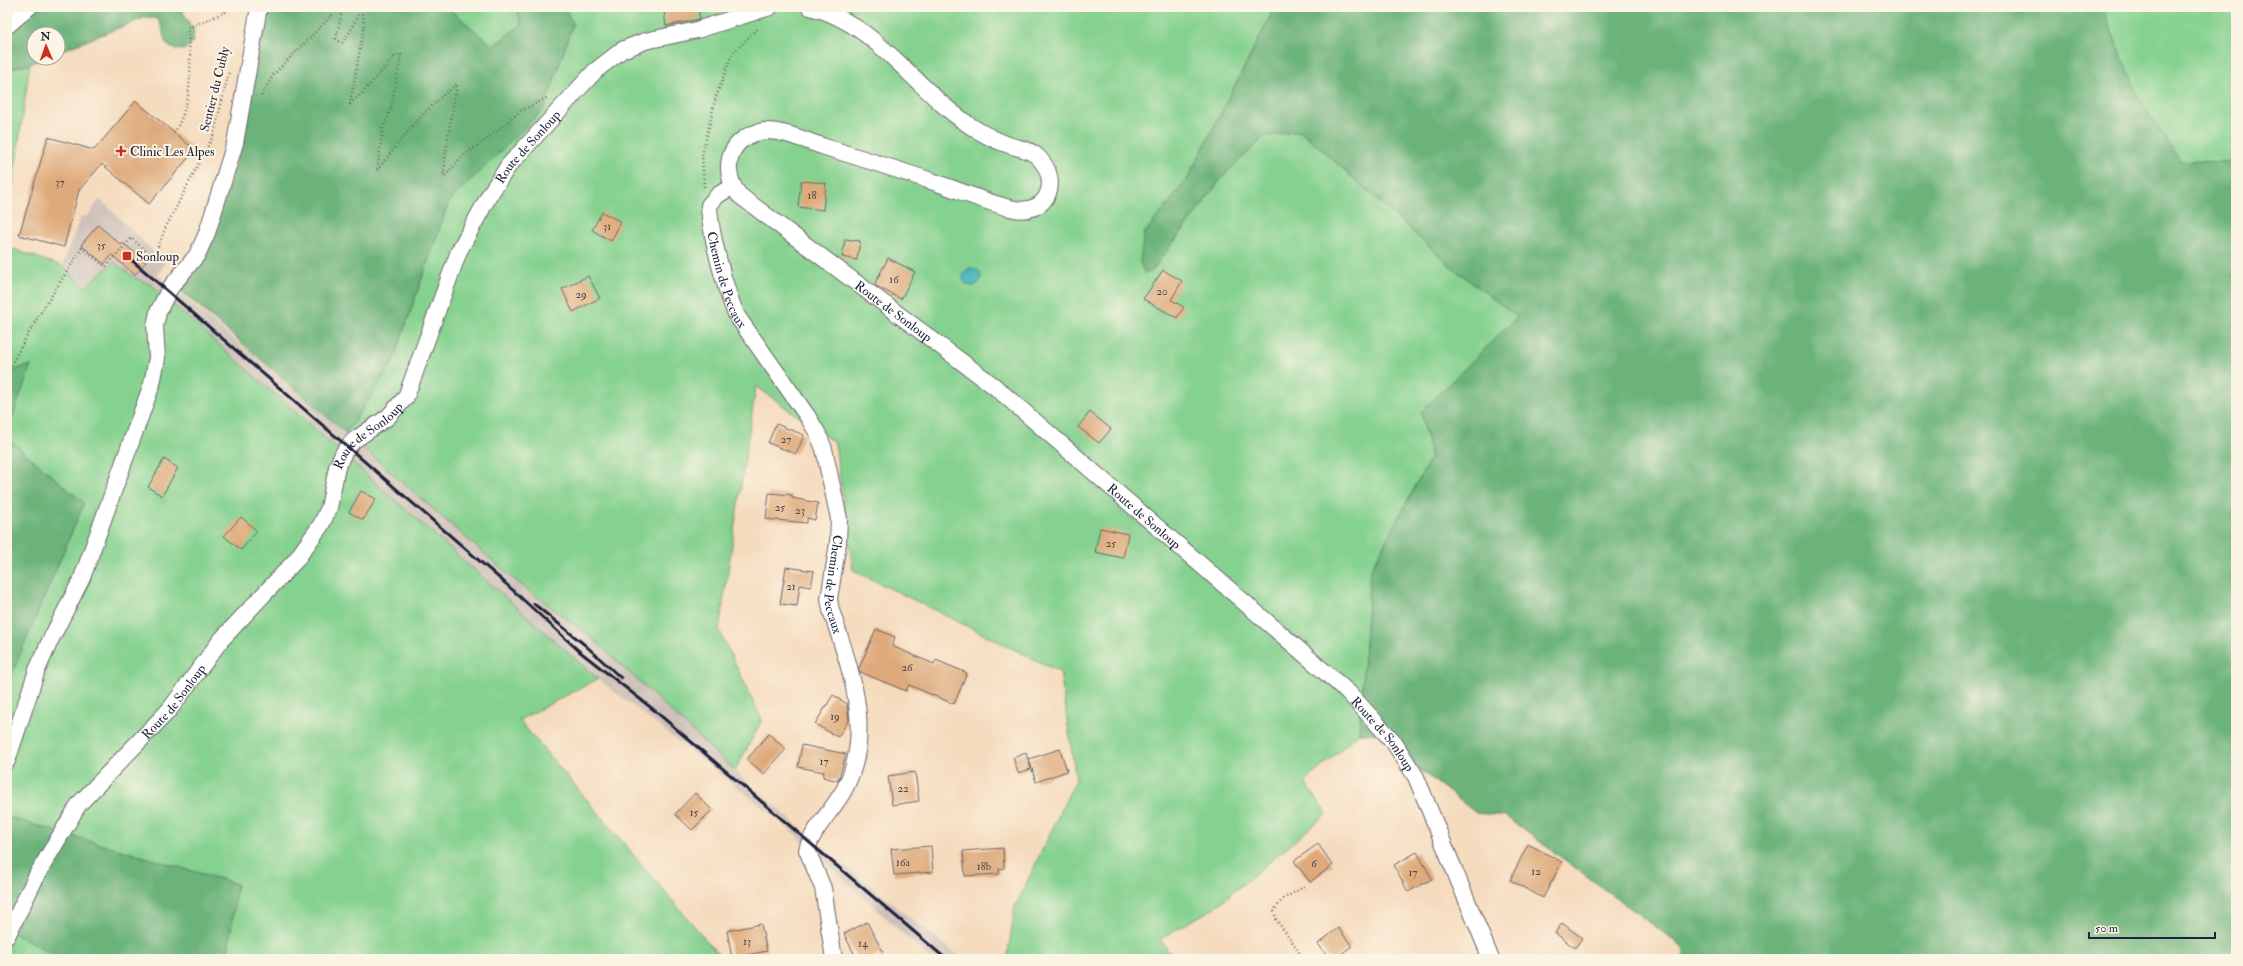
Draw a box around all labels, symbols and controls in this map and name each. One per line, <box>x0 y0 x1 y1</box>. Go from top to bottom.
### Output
north arrow <box>26 26 66 66</box>
text: N <box>40 30 52 43</box>
street label: Sentier du Cubly <box>197 45 234 134</box>
street label: Route de Sonloup <box>492 107 565 187</box>
place label: Clinic Les Alpes <box>130 144 215 161</box>
marker: Clinic Les Alpes <box>115 145 127 157</box>
house number: 37 <box>55 176 65 189</box>
house number: 18 <box>807 189 817 202</box>
house number: 31 <box>603 220 611 233</box>
street label: Chemin de Peccaux <box>703 230 750 331</box>
house number: 35 <box>96 239 106 252</box>
place label: Sonloup <box>136 249 179 266</box>
marker: Sonloup <box>121 250 133 262</box>
house number: 16 <box>889 273 900 286</box>
street label: Route de Sonloup <box>851 278 935 347</box>
house number: 20 <box>1156 285 1168 298</box>
house number: 29 <box>575 288 587 301</box>
street label: Route de Sonloup <box>330 399 408 472</box>
house number: 27 <box>781 433 791 446</box>
street label: Route de Sonloup <box>1104 481 1184 554</box>
house number: 25 <box>775 501 785 514</box>
house number: 23 <box>795 504 805 517</box>
street label: Chemin de Peccaux <box>820 535 845 636</box>
house number: 25 <box>1106 537 1116 550</box>
house number: 21 <box>786 580 796 593</box>
street label: Route de Sonloup <box>139 661 210 743</box>
house number: 26 <box>901 661 914 674</box>
street label: Route de Sonloup <box>1347 694 1418 776</box>
house number: 19 <box>830 710 840 723</box>
house number: 17 <box>820 755 828 768</box>
house number: 22 <box>897 782 909 795</box>
house number: 15 <box>690 806 699 819</box>
house number: 16a <box>896 856 910 869</box>
house number: 6 <box>1311 857 1318 870</box>
house number: 18b <box>977 860 992 873</box>
house number: 12 <box>1531 865 1541 878</box>
house number: 17 <box>1409 866 1417 879</box>
scale bar <box>2089 914 2215 940</box>
text: 50 m <box>2095 921 2119 936</box>
house number: 13 <box>743 935 751 948</box>
house number: 14 <box>858 937 869 950</box>

